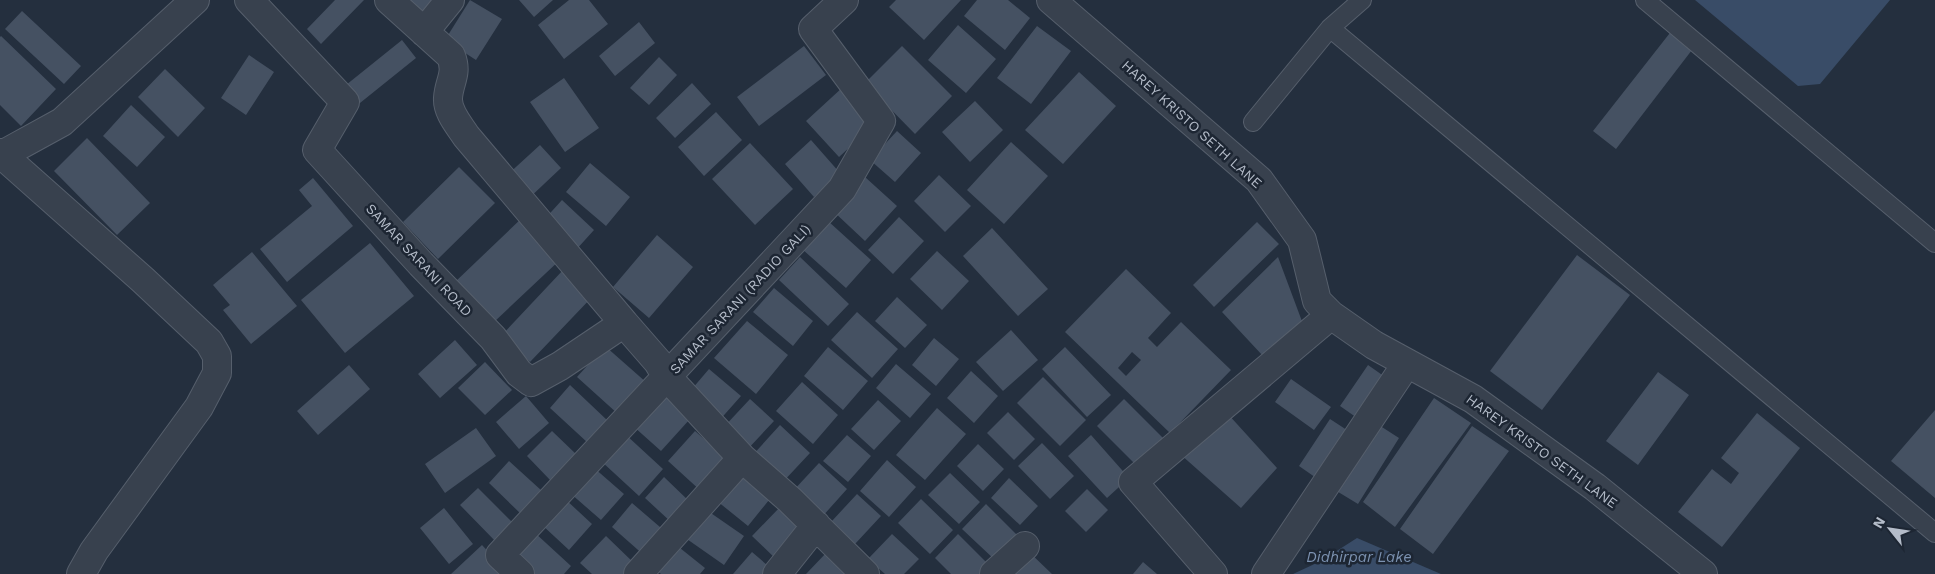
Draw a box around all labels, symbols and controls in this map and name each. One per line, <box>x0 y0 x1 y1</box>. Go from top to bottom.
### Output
street label: HAREY KRISTO SETH LANE <box>1119 57 1265 191</box>
street label: SAMAR SARANI ROAD <box>363 200 475 320</box>
street label: SAMAR SARANI (RADIO GALI) <box>666 221 814 377</box>
street label: HAREY KRISTO SETH LANE <box>1463 391 1621 511</box>
north arrow <box>1865 504 1915 554</box>
text: N <box>1869 514 1888 531</box>
water label: Didhirpar Lake <box>1306 548 1412 566</box>

